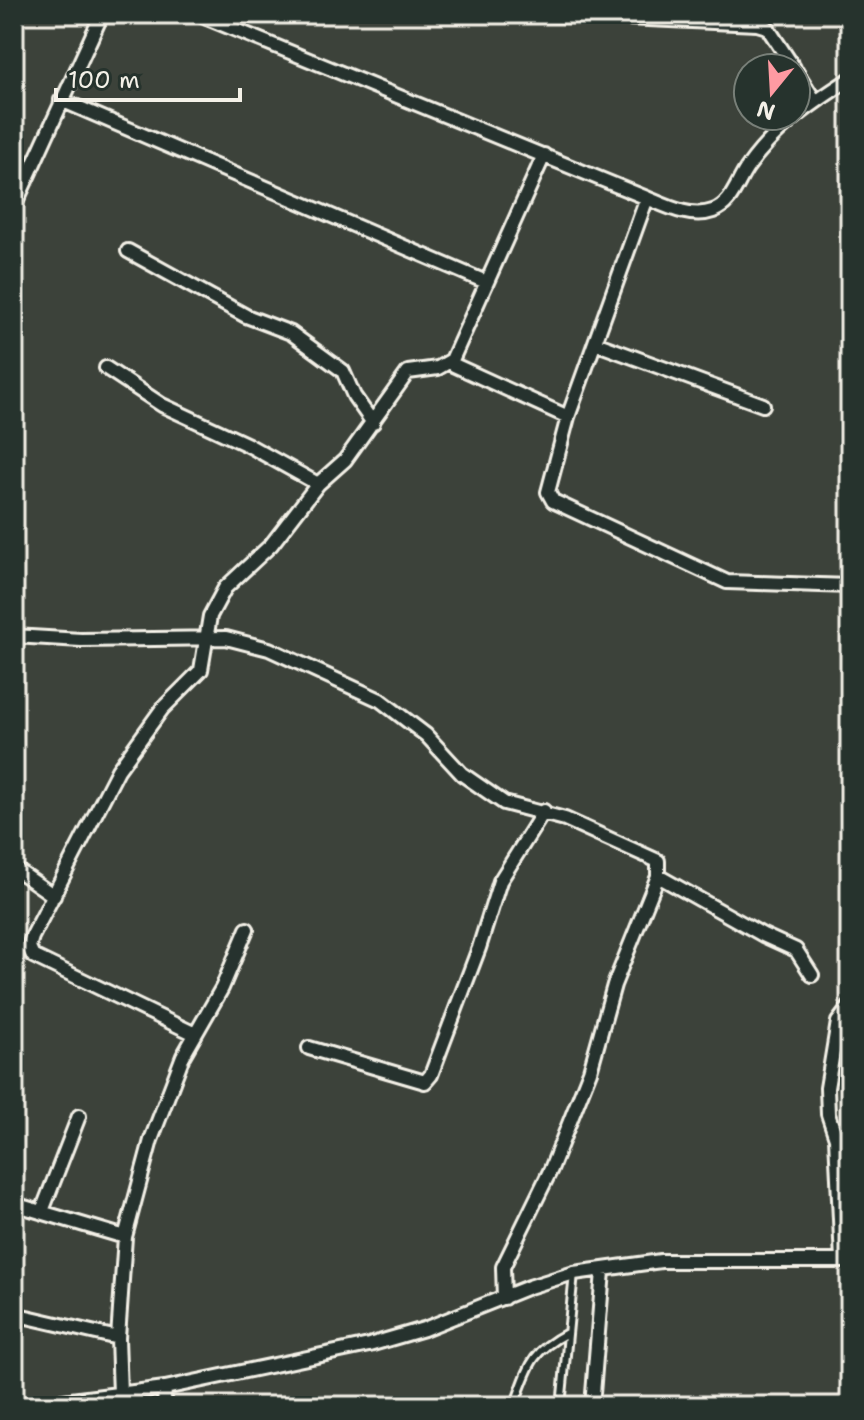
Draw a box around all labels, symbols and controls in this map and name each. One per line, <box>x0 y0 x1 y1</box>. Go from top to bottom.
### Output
scale bar <box>56 52 240 102</box>
north arrow <box>732 52 812 132</box>
text: 100 m <box>68 64 140 96</box>
text: N <box>753 94 779 127</box>

